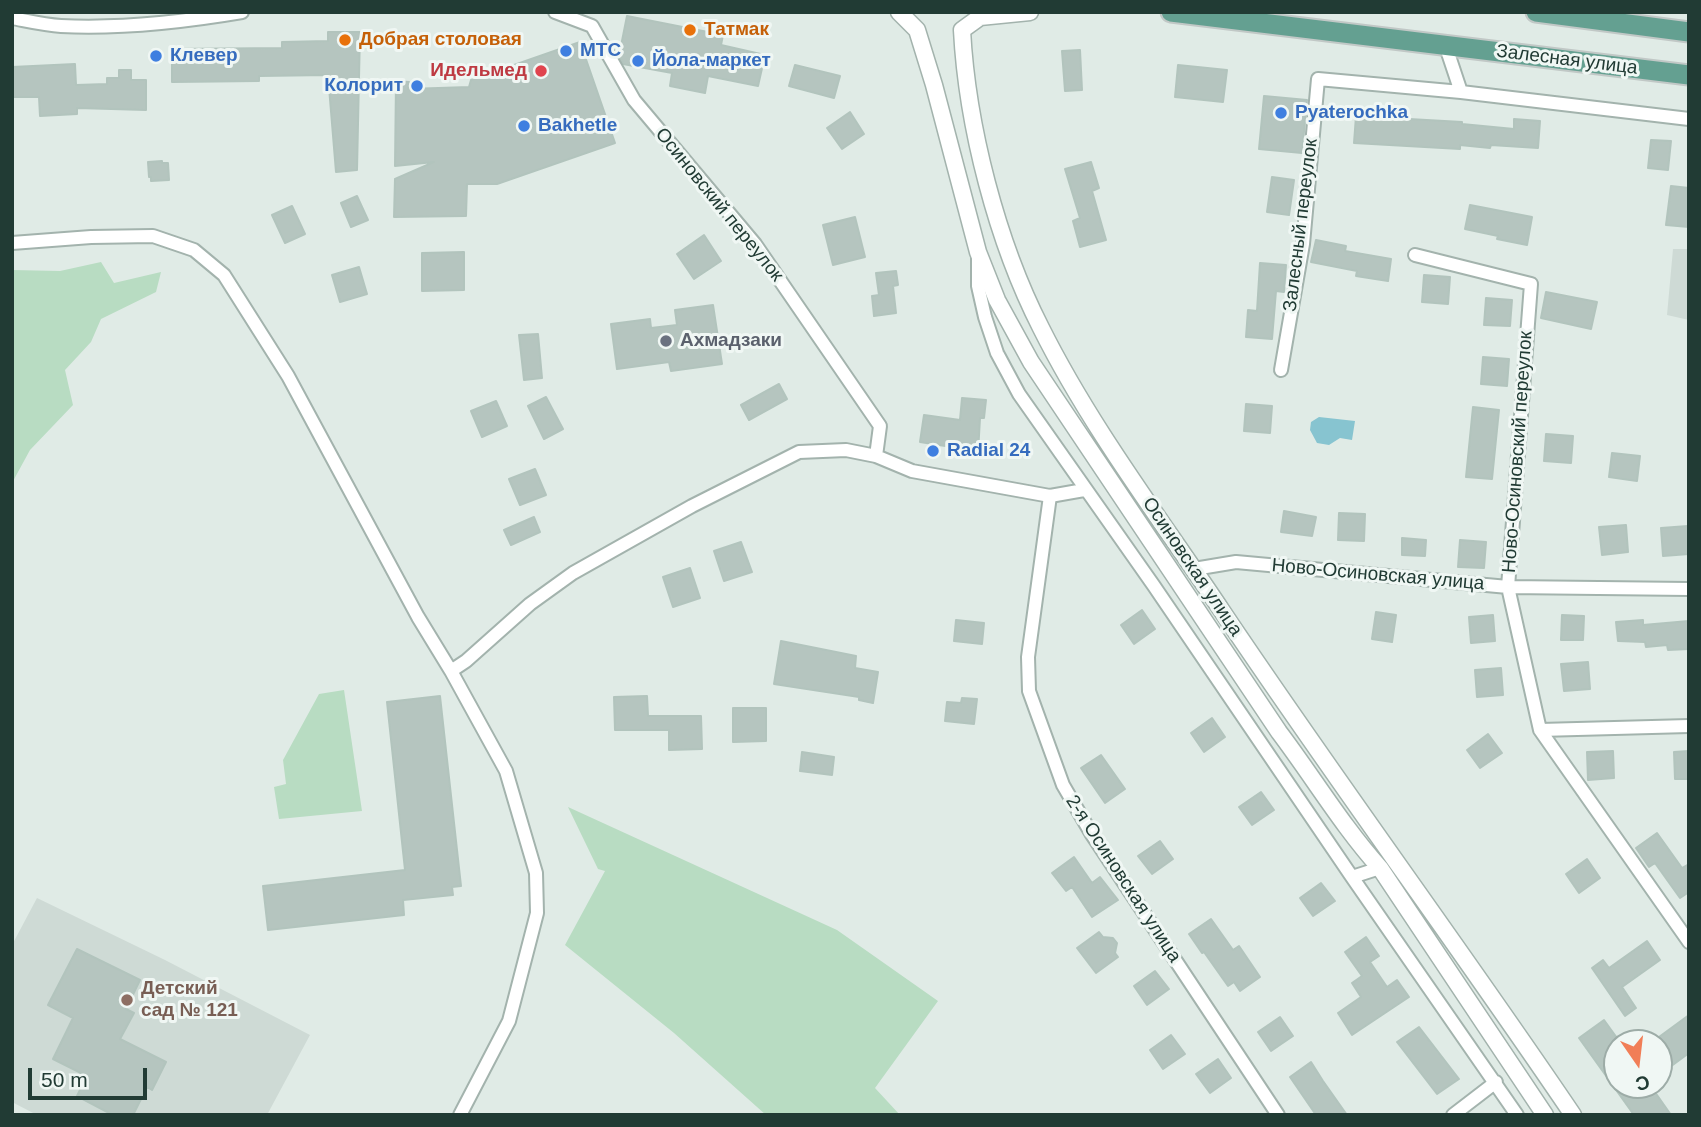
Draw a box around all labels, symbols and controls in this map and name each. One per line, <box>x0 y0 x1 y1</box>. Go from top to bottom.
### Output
place label: Татмак <box>704 19 769 41</box>
marker: Татмак <box>682 22 698 38</box>
place label: Добрая столовая <box>359 29 522 51</box>
marker: Добрая столовая <box>337 32 353 48</box>
place label: МТС <box>580 40 621 62</box>
street label: Залесная улица <box>1495 40 1639 80</box>
marker: МТС <box>558 43 574 59</box>
place label: Клевер <box>170 45 238 67</box>
marker: Клевер <box>148 48 164 64</box>
place label: Йола-маркет <box>652 50 771 72</box>
marker: Йола-маркет <box>630 53 646 69</box>
place label: Идельмед <box>430 60 527 82</box>
marker: Идельмед <box>533 63 549 79</box>
place label: Колорит <box>324 75 403 97</box>
marker: Колорит <box>409 78 425 94</box>
place label: Pyaterochka <box>1295 102 1408 124</box>
marker: Pyaterochka <box>1273 105 1289 121</box>
place label: Bakhetle <box>538 115 617 137</box>
marker: Bakhetle <box>516 118 532 134</box>
street label: Осиновский переулок <box>650 124 788 286</box>
street label: Залесный переулок <box>1279 137 1323 313</box>
place label: Ахмадзаки <box>680 330 782 352</box>
street label: Ново-Осиновский переулок <box>1498 330 1538 574</box>
marker: Ахмадзаки <box>658 333 674 349</box>
place label: Radial 24 <box>947 440 1030 462</box>
marker: Radial 24 <box>925 443 941 459</box>
street label: Осиновская улица <box>1137 493 1247 641</box>
street label: Ново-Осиновская улица <box>1271 554 1485 596</box>
street label: 2-я Осиновская улица <box>1060 791 1186 967</box>
place label: Детский сад № 121 <box>141 978 238 1022</box>
marker: Детский сад № 121 <box>119 992 135 1008</box>
north arrow <box>1603 1029 1673 1099</box>
scale bar <box>32 1054 150 1098</box>
text: 50 m <box>41 1068 88 1091</box>
text: С <box>1634 1071 1652 1095</box>

